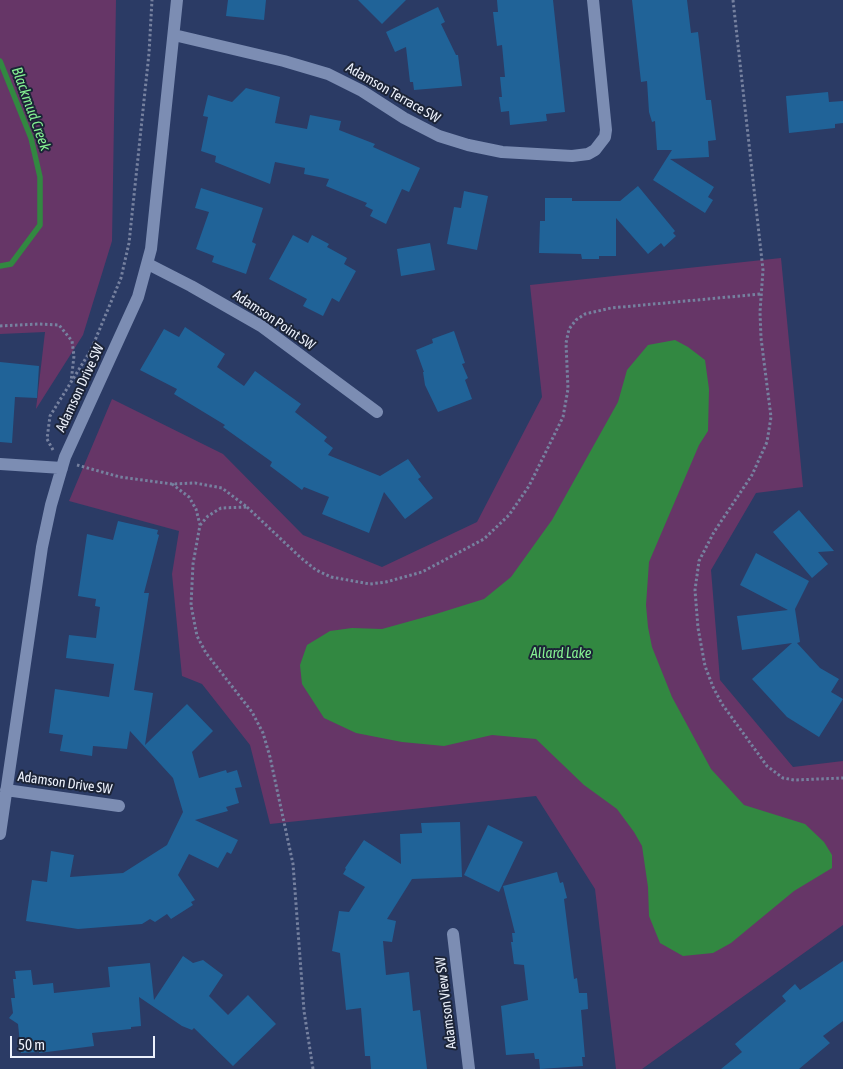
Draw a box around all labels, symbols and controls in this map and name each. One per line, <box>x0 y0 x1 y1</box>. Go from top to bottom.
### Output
street label: Adamson Terrace SW <box>343 59 443 127</box>
water label: Blackmud Creek <box>8 65 54 153</box>
street label: Adamson Point SW <box>230 286 318 354</box>
street label: Adamson Drive SW <box>52 341 108 435</box>
water label: Allard Lake <box>530 644 592 662</box>
street label: Adamson Drive SW <box>17 768 113 798</box>
street label: Adamson View SW <box>432 956 460 1050</box>
scale bar <box>12 1026 158 1058</box>
text: 50 m <box>18 1036 45 1053</box>

